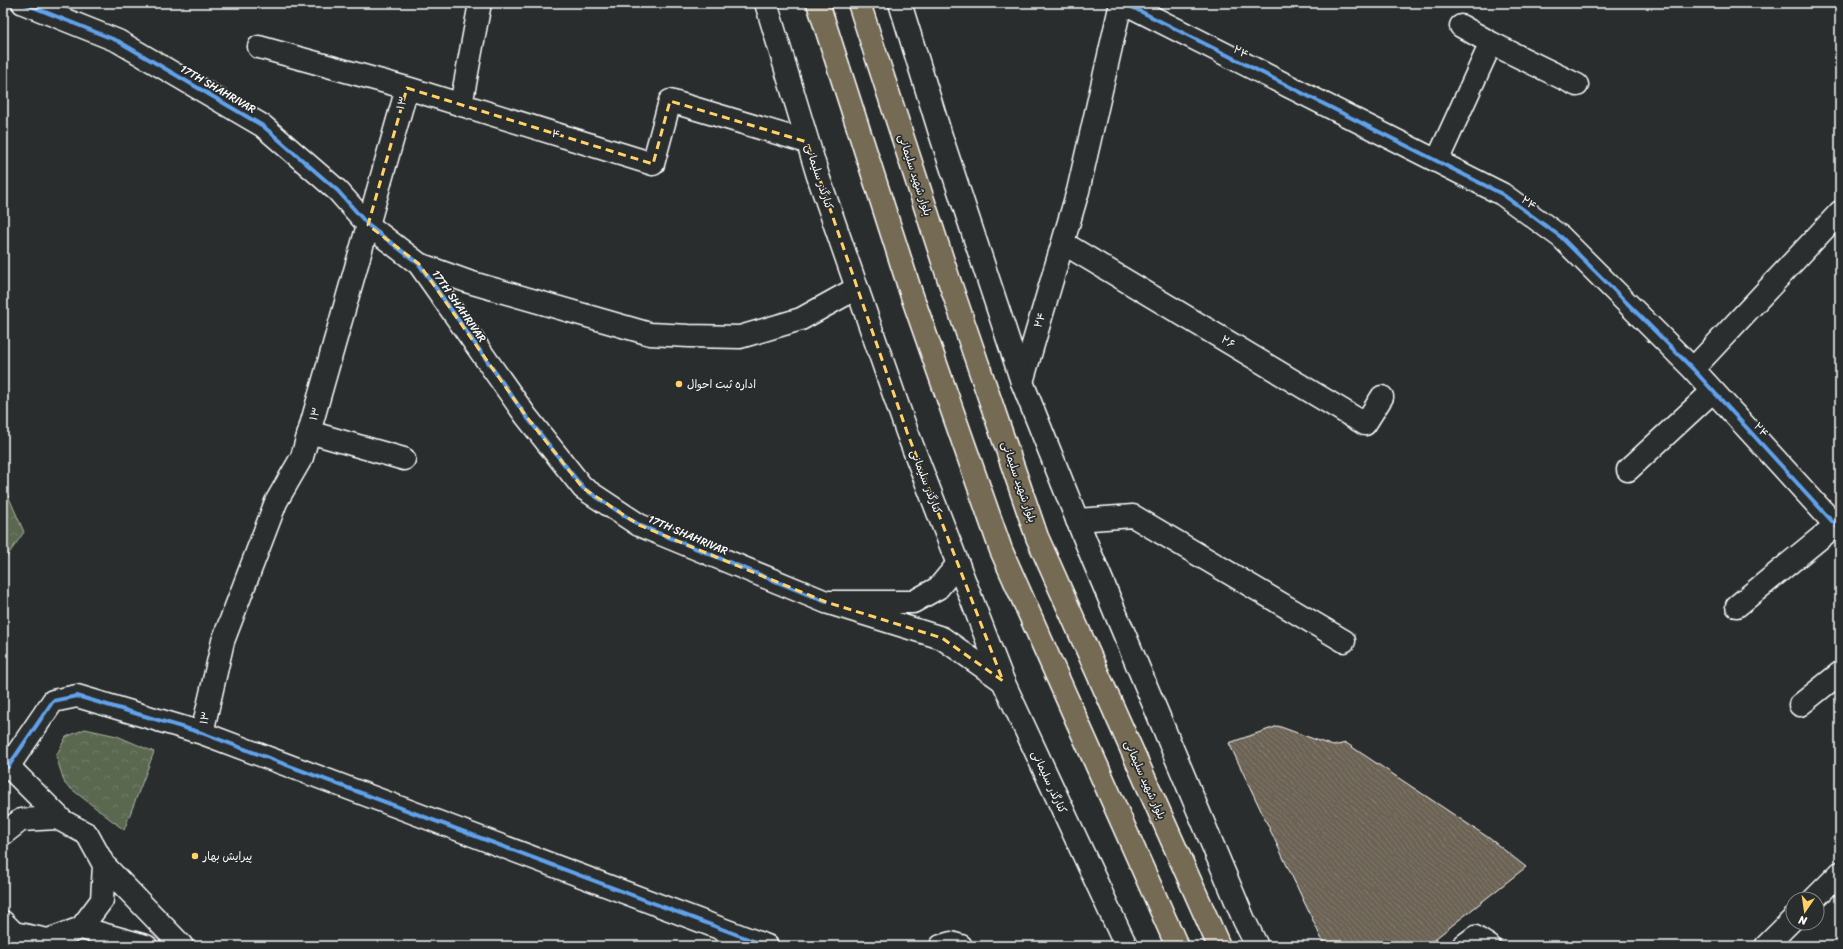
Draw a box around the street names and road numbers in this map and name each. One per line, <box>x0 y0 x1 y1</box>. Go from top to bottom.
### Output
street label: ۲۴ <box>1230 40 1252 64</box>
street label: 17TH SHAHRIVAR <box>176 59 260 119</box>
street label: ۱۳ <box>391 94 413 112</box>
street label: ۴ <box>549 124 563 144</box>
street label: بلوار شهید سلیمانی <box>893 132 937 218</box>
street label: کنارگذر سلیمانی <box>799 142 839 212</box>
street label: ۲۴ <box>1517 191 1541 215</box>
street label: 17TH SHAHRIVAR <box>427 266 491 347</box>
street label: ۲۴ <box>1029 310 1051 330</box>
street label: ۲۶ <box>1217 330 1239 354</box>
street label: ۱۳ <box>304 405 326 423</box>
street label: ۲۴ <box>1749 418 1773 442</box>
street label: بلوار شهید سلیمانی <box>996 439 1042 525</box>
street label: کنارگذر سلیمانی <box>905 447 947 517</box>
street label: 17TH SHAHRIVAR <box>645 510 731 560</box>
street label: ۱۳ <box>194 710 216 726</box>
street label: بلوار شهید سلیمانی <box>1119 737 1171 823</box>
street label: کنارگذر سلیمانی <box>1026 747 1072 817</box>

